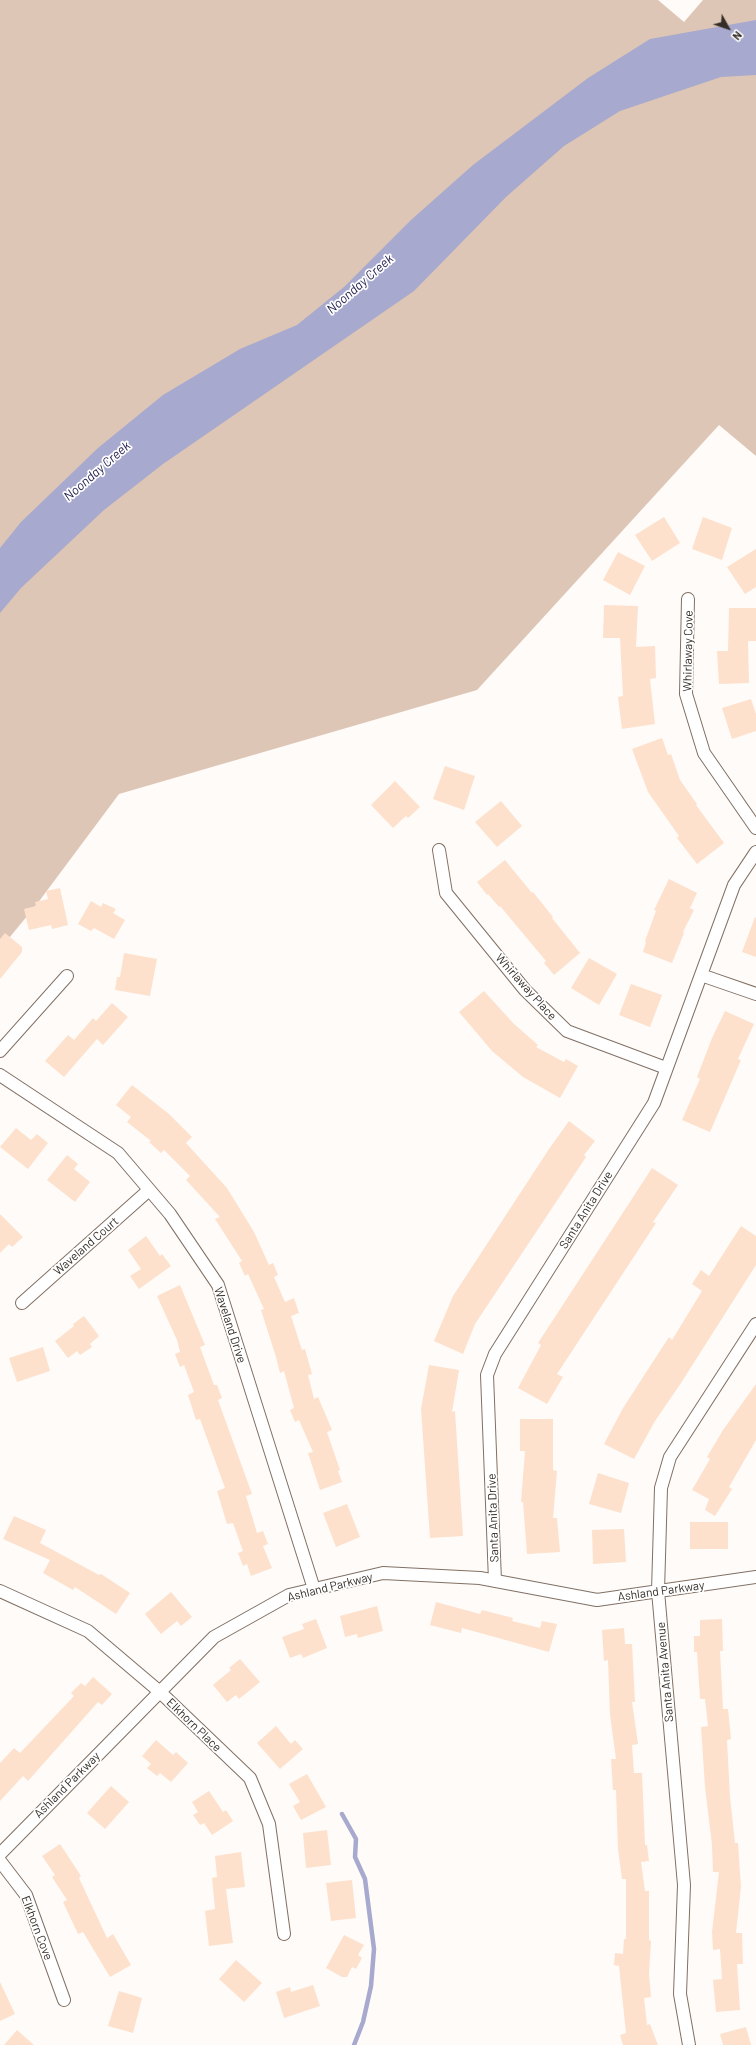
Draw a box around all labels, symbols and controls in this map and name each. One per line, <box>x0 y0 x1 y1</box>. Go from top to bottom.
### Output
north arrow <box>708 8 748 48</box>
text: N <box>730 29 745 43</box>
water label: Noonday Creek <box>324 251 396 317</box>
water label: Noonday Creek <box>61 438 133 504</box>
street label: Whirlaway Cove <box>680 610 696 692</box>
street label: Whirlaway Place <box>492 951 560 1023</box>
street label: Santa Anita Drive <box>556 1168 616 1252</box>
street label: Waveland Court <box>51 1214 121 1278</box>
street label: Waveland Drive <box>211 1285 249 1365</box>
street label: Santa Anita Drive <box>484 1473 502 1563</box>
street label: Ashland Parkway <box>286 1569 374 1605</box>
street label: Ashland Parkway <box>617 1578 705 1604</box>
street label: Santa Anita Avenue <box>653 1621 677 1723</box>
street label: Elkhorn Place <box>164 1695 224 1755</box>
street label: Ashland Parkway <box>31 1749 103 1821</box>
street label: Elkhorn Cove <box>18 1894 56 1962</box>

